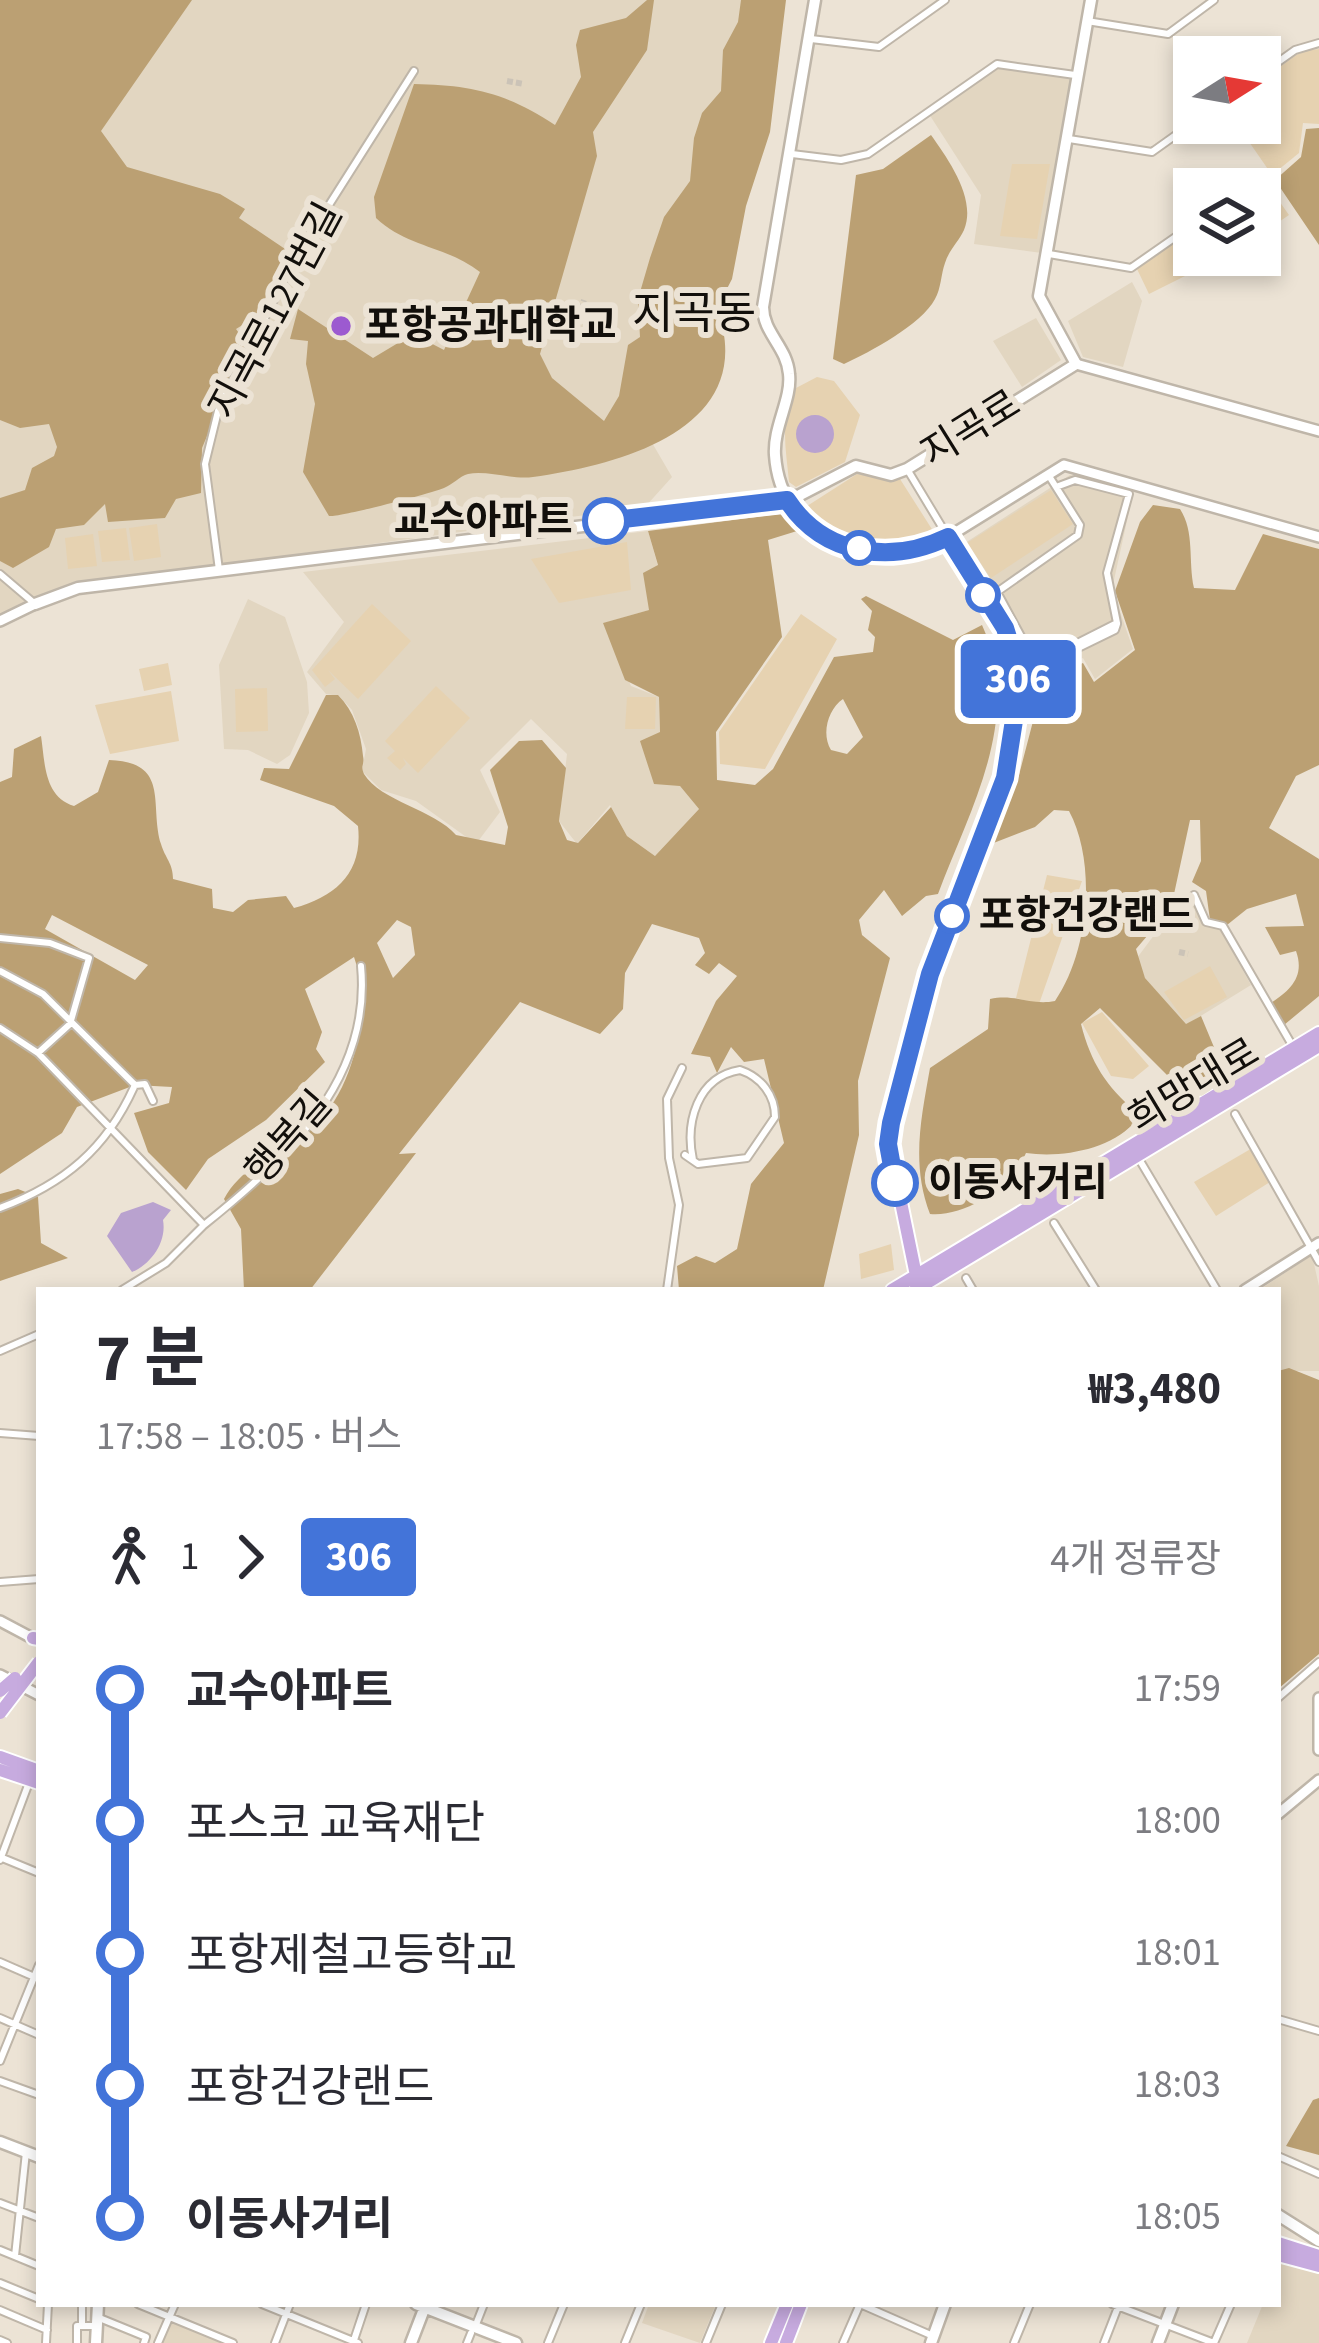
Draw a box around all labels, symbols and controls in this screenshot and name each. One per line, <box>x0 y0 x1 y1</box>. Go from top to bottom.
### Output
north arrow <box>1173 36 1281 144</box>
map controls <box>1173 36 1281 276</box>
button: layers <box>1173 168 1281 276</box>
street label: 지곡로127번길 <box>196 193 356 429</box>
district label: 지곡동 <box>632 282 756 346</box>
place label: 포항공과대학교 <box>365 298 616 354</box>
marker: 포항공과대학교 <box>328 313 354 339</box>
street label: 지곡로 <box>911 377 1031 481</box>
place label: 교수아파트 <box>394 493 573 549</box>
marker: 교수아파트 <box>584 499 628 543</box>
unlabelled marker <box>843 532 875 564</box>
unlabelled marker <box>967 579 999 611</box>
line badge: 306 <box>949 640 1087 718</box>
text: 306 <box>985 649 1051 709</box>
place label: 포항건강랜드 <box>979 888 1194 944</box>
marker: 포항건강랜드 <box>936 900 968 932</box>
street label: 희망대로 <box>1118 1025 1270 1147</box>
street label: 행복길 <box>233 1079 345 1197</box>
place label: 이동사거리 <box>928 1155 1107 1211</box>
marker: 이동사거리 <box>873 1161 917 1205</box>
text: 7 분 <box>96 1312 205 1406</box>
text: ₩3,480 <box>1089 1357 1221 1421</box>
text: 17:58 – 18:05 · 버스 <box>96 1409 402 1465</box>
icon: walk <box>96 1524 162 1590</box>
icon: forward <box>217 1524 283 1590</box>
text: 306 <box>325 1527 392 1587</box>
text: 1 <box>180 1529 199 1585</box>
text: 4개 정류장 <box>1050 1532 1221 1588</box>
text: 교수아파트 <box>186 1660 393 1724</box>
text: 17:59 <box>1134 1661 1221 1717</box>
text: 포스코 교육재단 <box>186 1792 485 1856</box>
text: 18:00 <box>1134 1793 1221 1849</box>
text: 포항제철고등학교 <box>186 1924 517 1988</box>
text: 18:01 <box>1134 1925 1221 1981</box>
text: 포항건강랜드 <box>186 2056 434 2120</box>
text: 18:03 <box>1134 2057 1221 2113</box>
text: 이동사거리 <box>186 2188 393 2252</box>
text: 18:05 <box>1134 2189 1221 2245</box>

